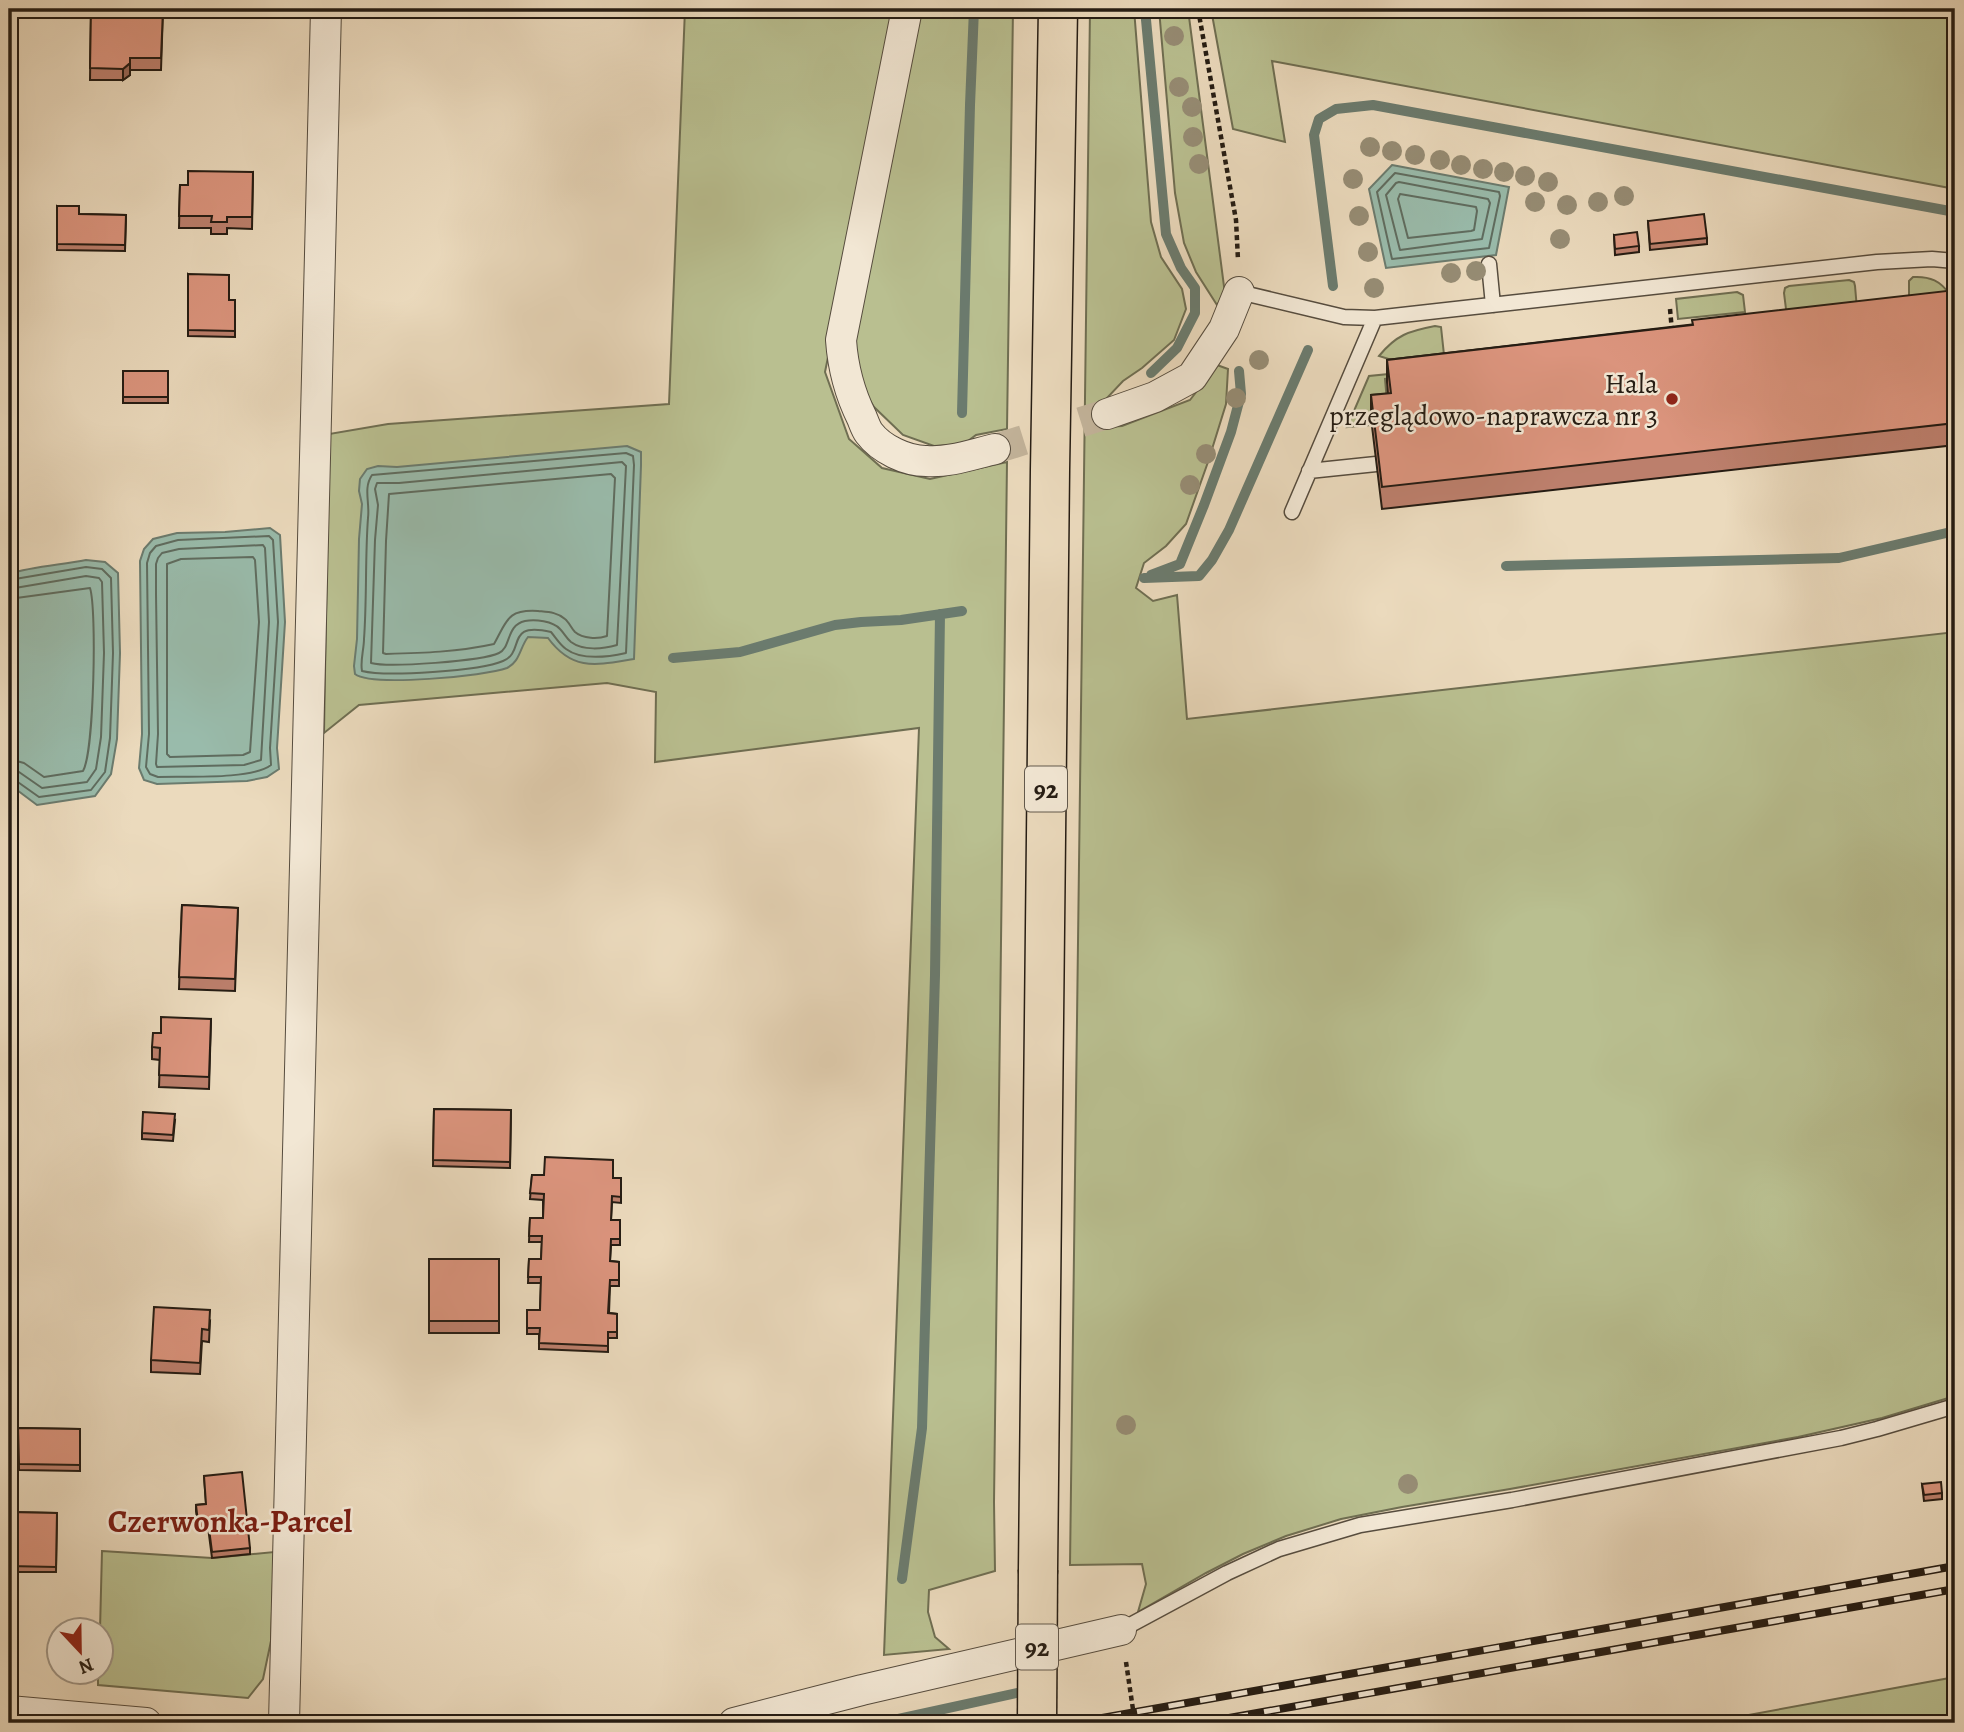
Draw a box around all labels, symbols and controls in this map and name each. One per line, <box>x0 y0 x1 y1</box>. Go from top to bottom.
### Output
place label: Hala przeglądowo-naprawcza nr 3 <box>1329 365 1658 435</box>
marker: Hala przeglądowo-naprawcza nr 3 <box>1664 391 1680 407</box>
road number: 92 <box>1025 766 1067 811</box>
district label: Czerwonka-Parcel <box>108 1499 353 1543</box>
north arrow <box>46 1616 116 1686</box>
road number: 92 <box>1016 1624 1058 1670</box>
text: N <box>75 1651 97 1681</box>

